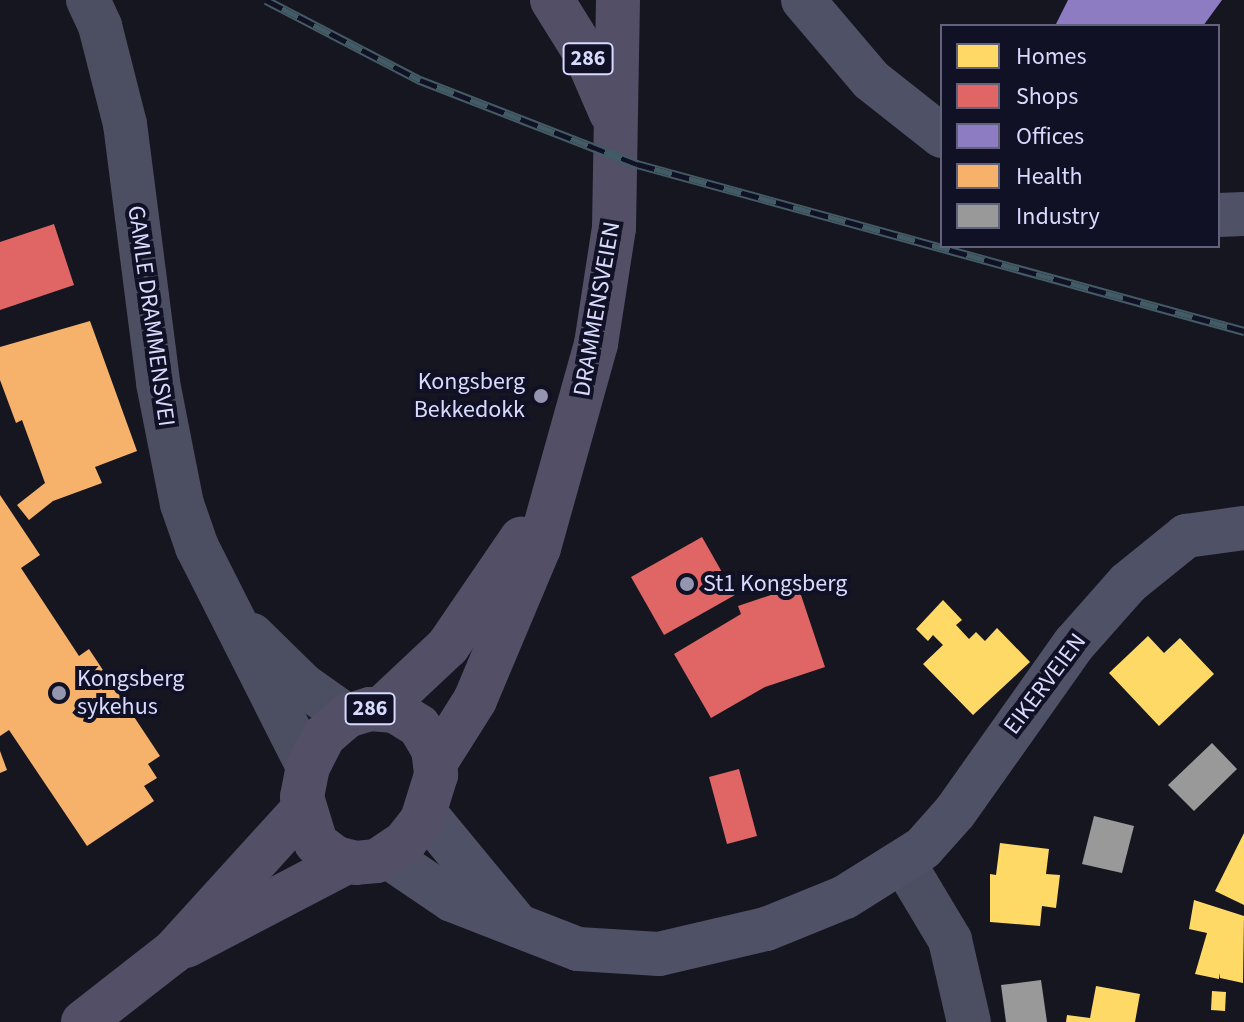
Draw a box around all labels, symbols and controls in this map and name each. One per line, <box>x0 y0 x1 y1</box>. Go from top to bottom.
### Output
legend <box>940 24 1220 248</box>
text: Homes <box>1016 39 1087 74</box>
road number: 286 <box>562 41 614 77</box>
text: Shops <box>1016 79 1078 114</box>
text: Offices <box>1016 119 1084 154</box>
text: Health <box>1016 159 1083 194</box>
text: Industry <box>1016 199 1100 234</box>
street label: GAMLE DRAMMENSVEI <box>121 204 181 428</box>
street label: DRAMMENSVEIEN <box>567 219 627 399</box>
place label: Kongsberg Bekkedokk <box>414 368 525 424</box>
marker: Kongsberg Bekkedokk <box>532 387 550 405</box>
place label: St1 Kongsberg <box>703 570 847 598</box>
marker: St1 Kongsberg <box>678 575 696 593</box>
street label: EIKERVEIEN <box>998 628 1092 740</box>
place label: Kongsberg sykehus <box>77 665 184 721</box>
marker: Kongsberg sykehus <box>48 682 70 704</box>
road number: 286 <box>344 691 396 727</box>

